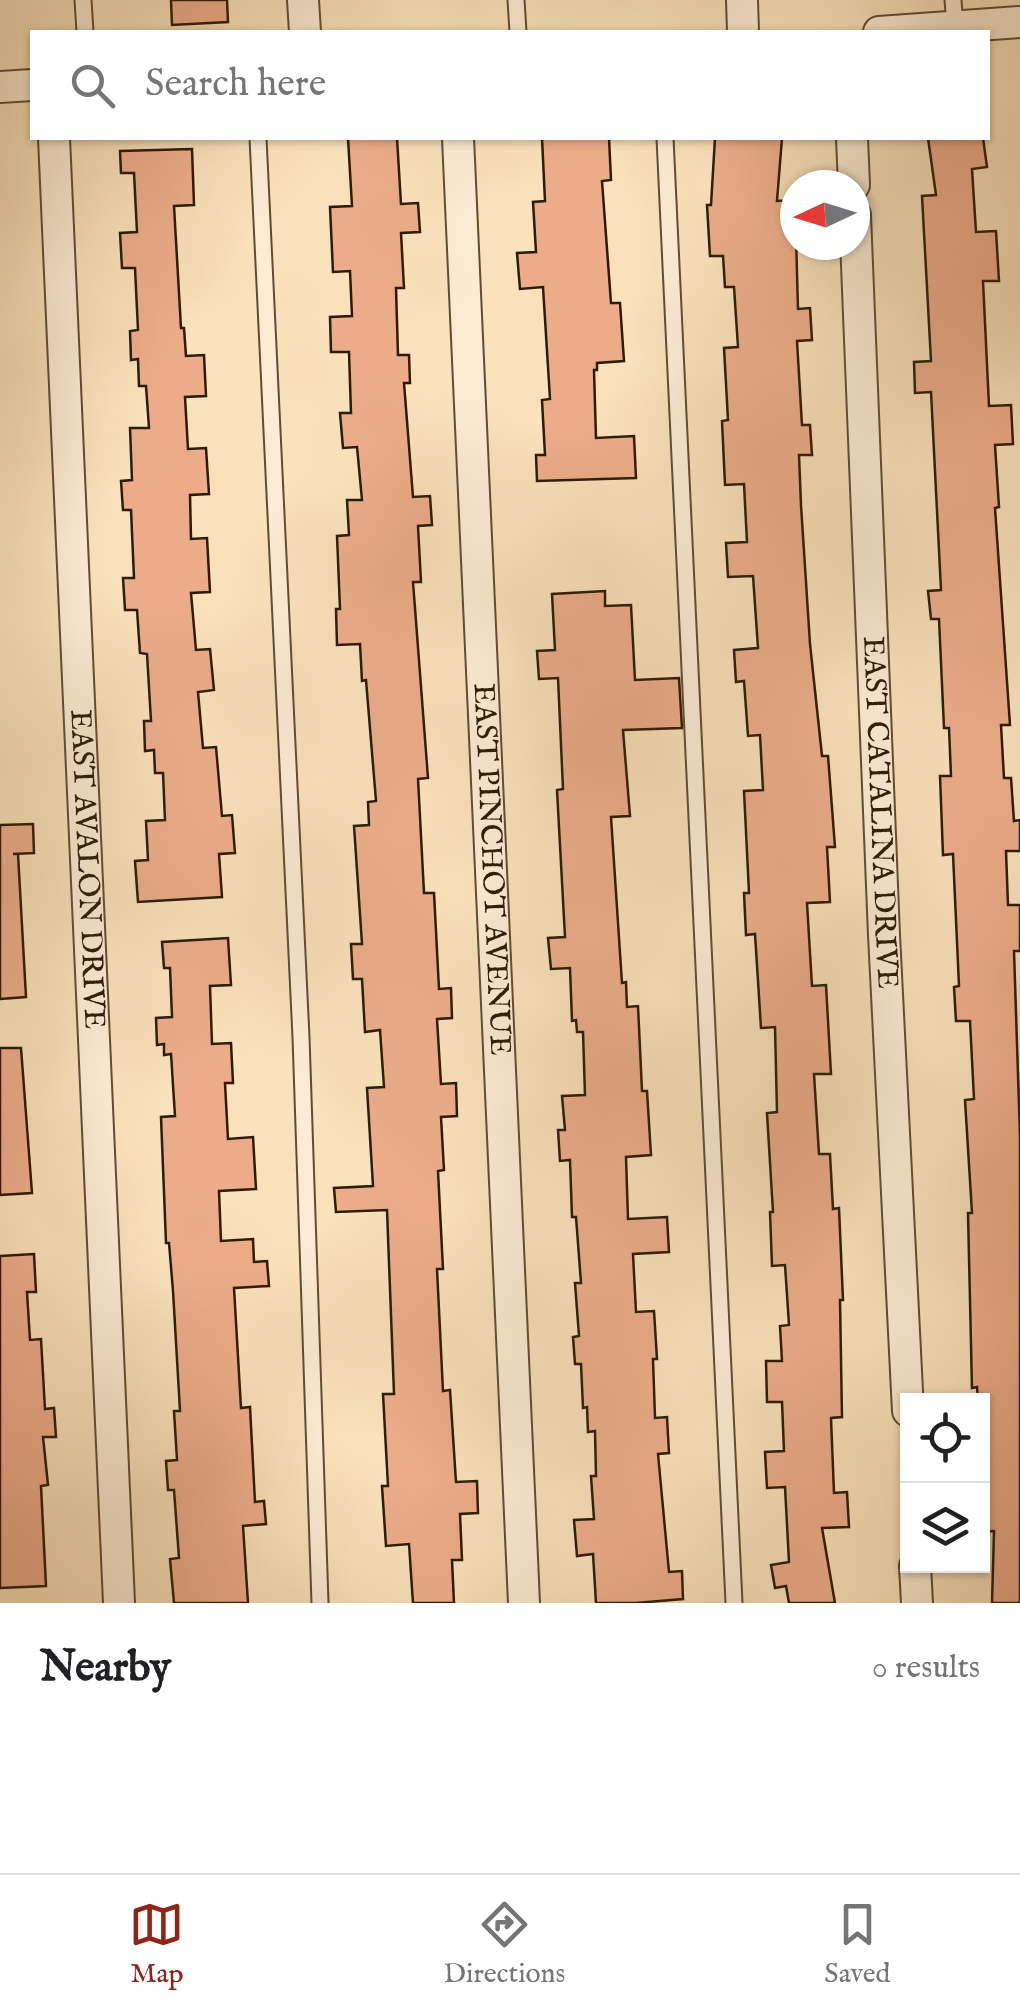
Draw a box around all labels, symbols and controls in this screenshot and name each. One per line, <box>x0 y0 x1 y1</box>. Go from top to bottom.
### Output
search box <box>30 30 990 140</box>
icon: search <box>65 58 120 113</box>
text: Search here <box>145 61 326 109</box>
north arrow <box>780 170 870 260</box>
street label: EAST CATALINA DRIVE <box>853 635 906 990</box>
street label: EAST PINCHOT AVENUE <box>464 682 518 1056</box>
street label: EAST AVALON DRIVE <box>60 708 113 1030</box>
map controls <box>900 1393 990 1573</box>
button: locate <box>900 1393 990 1483</box>
button: layers <box>900 1483 990 1573</box>
text: Nearby <box>40 1642 171 1695</box>
text: 0 results <box>872 1648 980 1689</box>
tab: Map <box>129 1897 184 1992</box>
tab: Directions <box>443 1897 565 1992</box>
tab: Saved <box>824 1897 891 1992</box>

